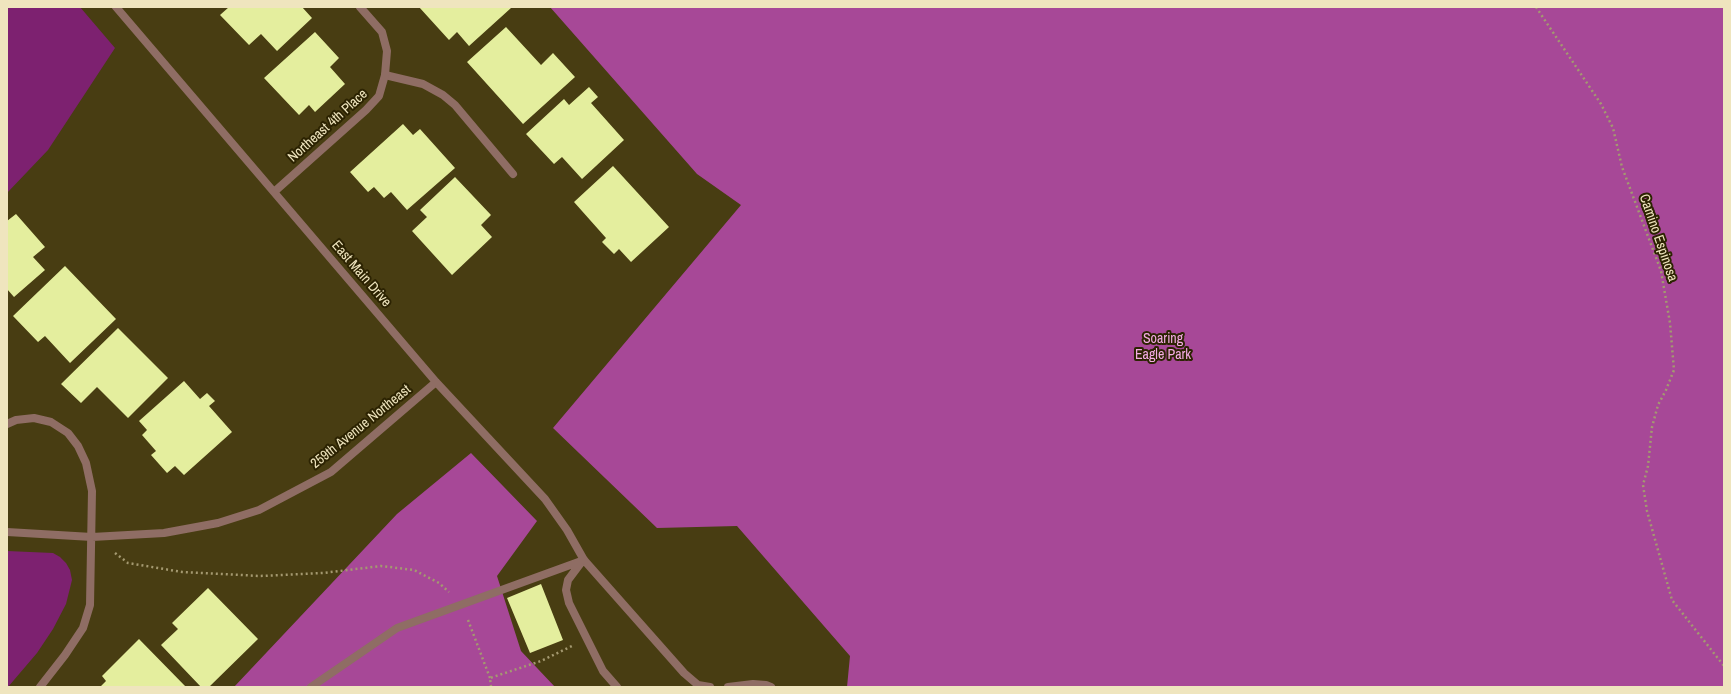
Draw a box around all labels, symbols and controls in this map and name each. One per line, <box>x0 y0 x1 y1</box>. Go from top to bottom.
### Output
street label: Northeast 4th Place <box>285 86 371 166</box>
street label: Camino Espinosa <box>1635 192 1681 284</box>
street label: East Main Drive <box>328 237 394 311</box>
park label: Soaring Eagle Park <box>1135 331 1191 364</box>
street label: 259th Avenue Northeast <box>308 382 414 472</box>

